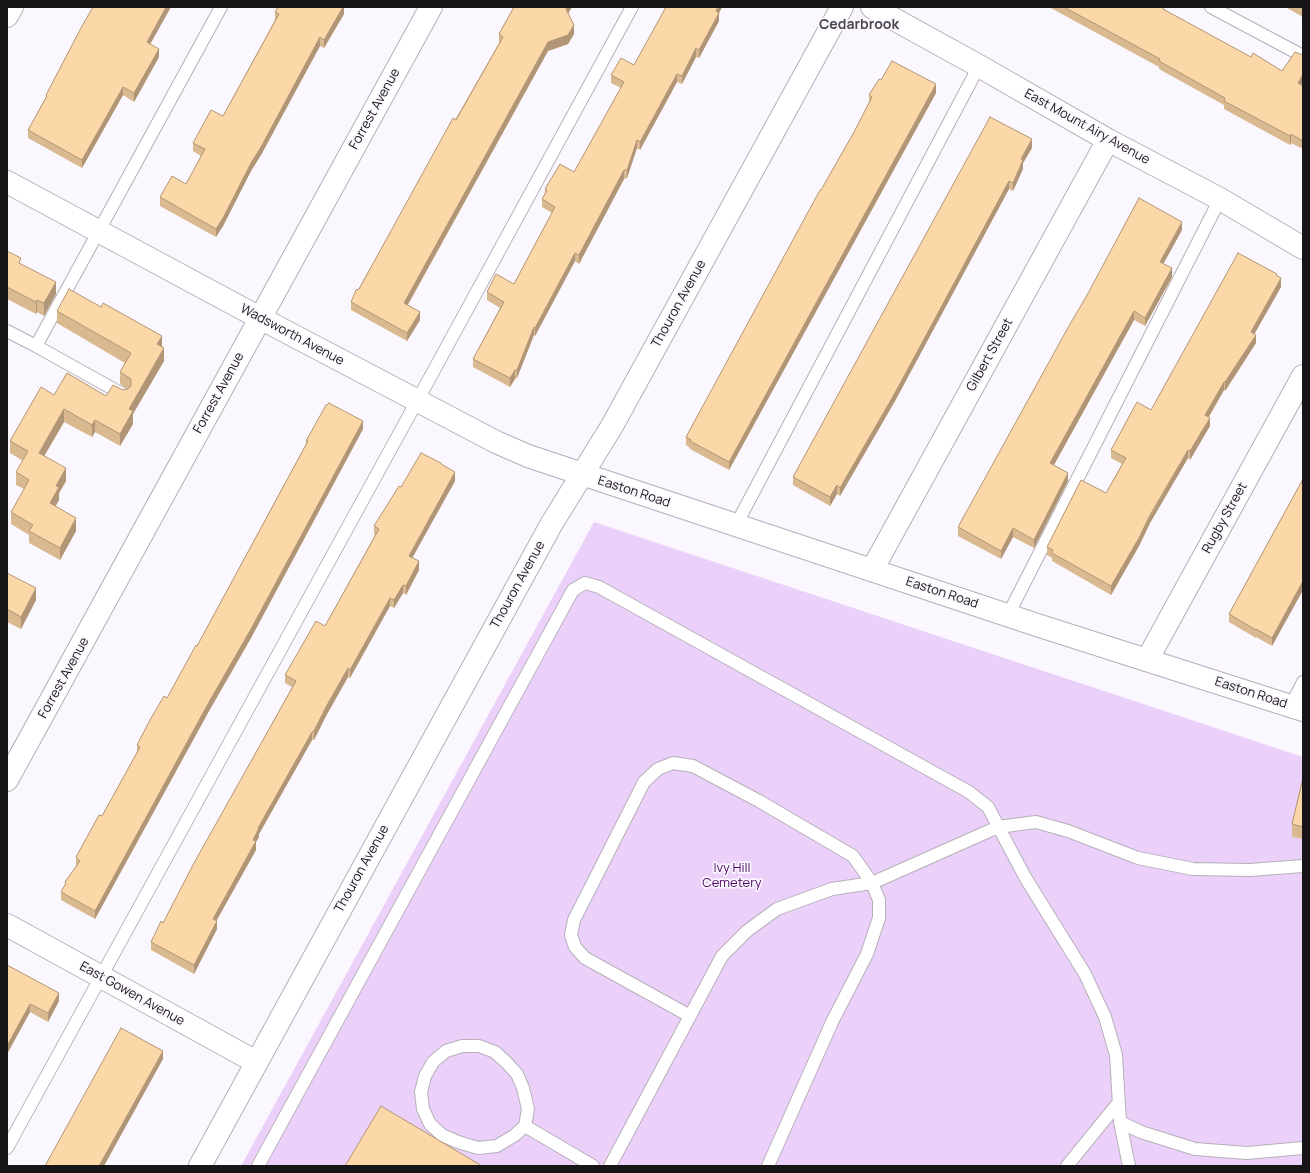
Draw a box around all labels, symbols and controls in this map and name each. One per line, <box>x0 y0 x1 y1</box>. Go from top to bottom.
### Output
district label: Cedarbrook <box>819 17 899 33</box>
street label: Forrest Avenue <box>346 66 404 152</box>
street label: East Mount Airy Avenue <box>1022 86 1152 168</box>
street label: Thouron Avenue <box>648 257 710 351</box>
street label: Wadsworth Avenue <box>237 301 347 369</box>
street label: Gilbert Street <box>963 316 1017 394</box>
street label: Forrest Avenue <box>190 350 248 436</box>
street label: Easton Road <box>596 473 672 511</box>
street label: Rugby Street <box>1199 480 1251 556</box>
street label: Thouron Avenue <box>487 538 549 632</box>
street label: Easton Road <box>904 574 980 612</box>
street label: Forrest Avenue <box>35 635 93 721</box>
street label: Easton Road <box>1213 674 1289 712</box>
street label: Thouron Avenue <box>331 822 393 916</box>
park label: Ivy Hill Cemetery <box>702 860 762 891</box>
street label: East Gowen Avenue <box>77 959 187 1029</box>

